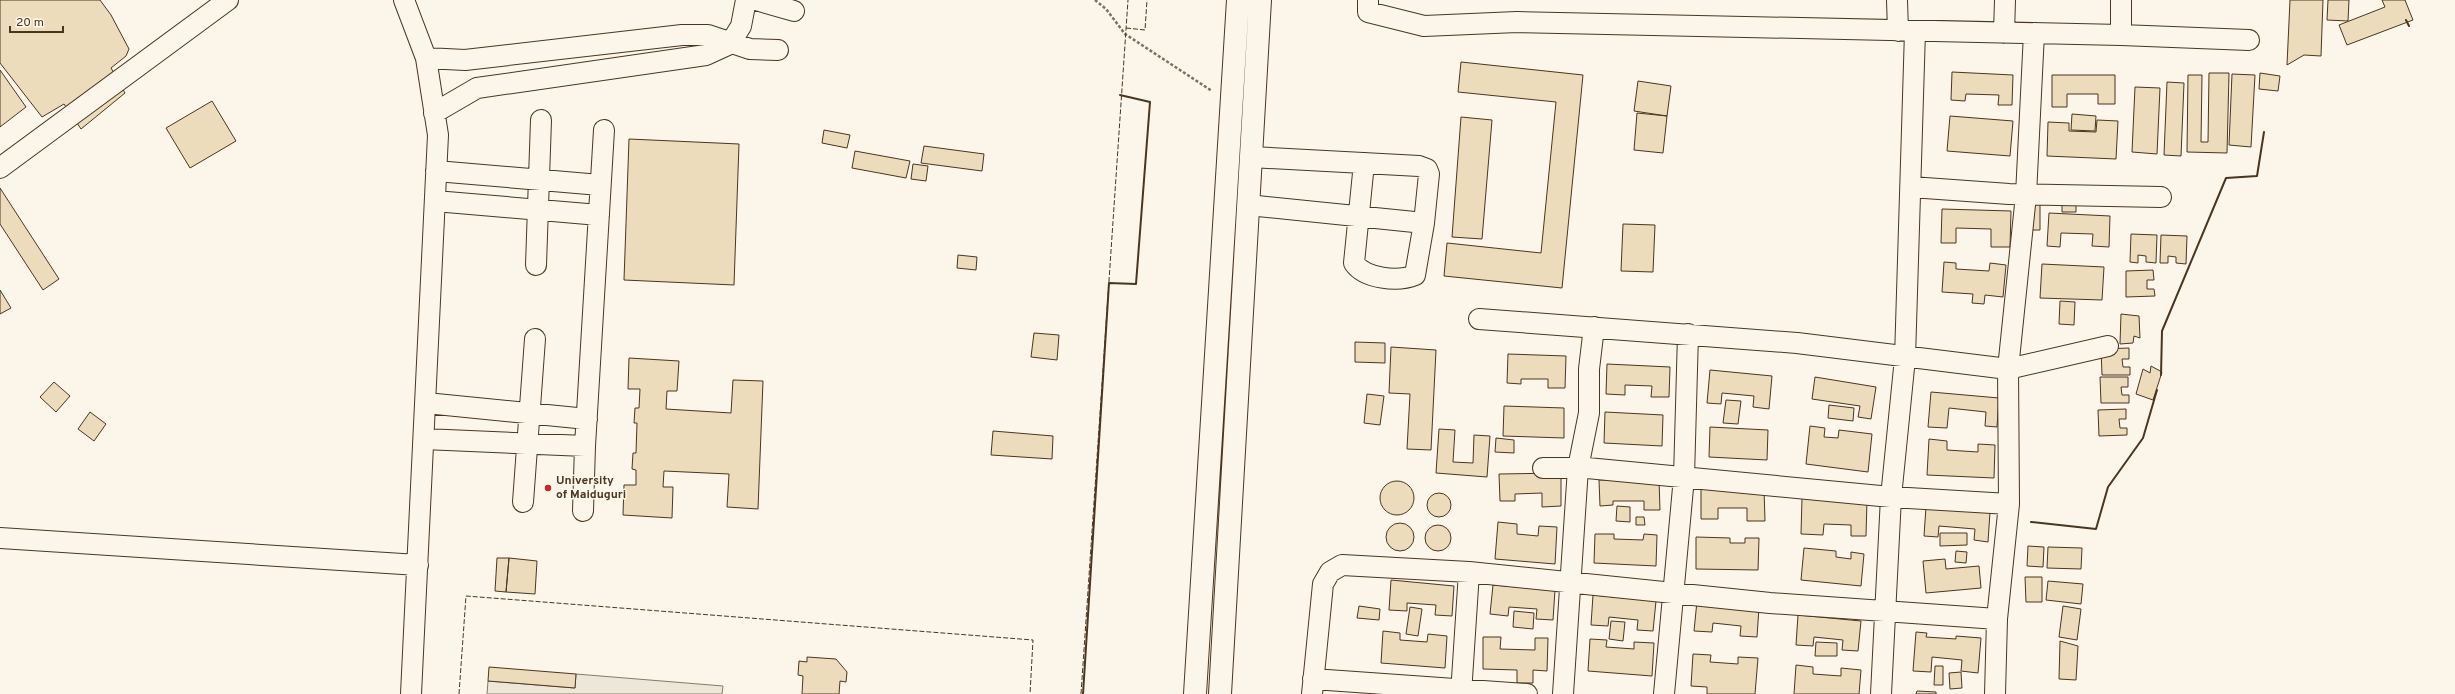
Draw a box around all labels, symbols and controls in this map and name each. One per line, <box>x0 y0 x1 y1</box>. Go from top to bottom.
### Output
scale bar <box>10 8 63 34</box>
text: 20 m <box>16 15 44 31</box>
place label: University of Maiduguri <box>556 473 626 503</box>
marker: University of Maiduguri <box>543 483 553 493</box>

